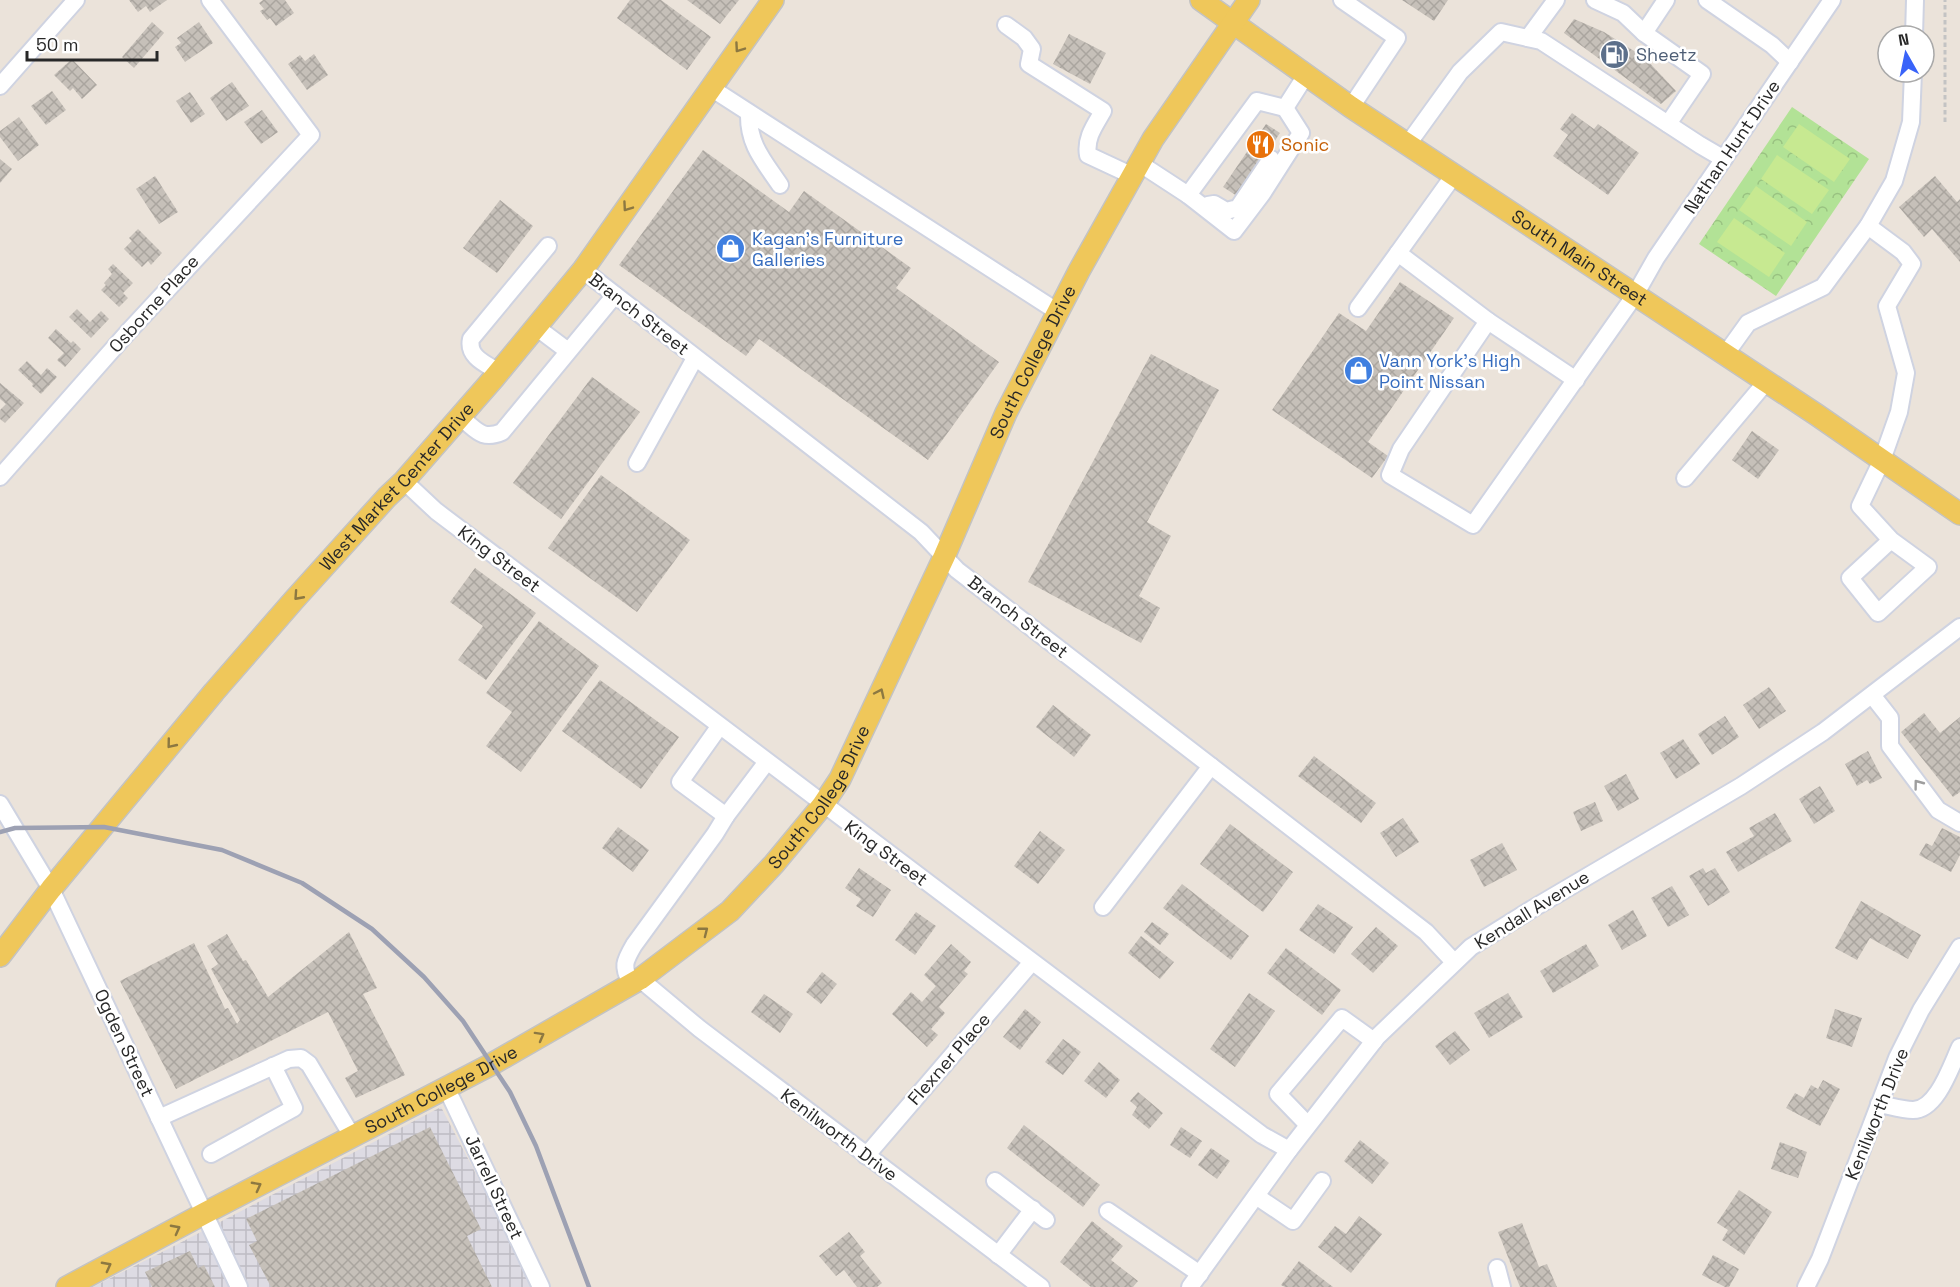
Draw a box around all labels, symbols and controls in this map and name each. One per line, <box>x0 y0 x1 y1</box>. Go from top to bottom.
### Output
scale bar <box>27 24 158 62</box>
north arrow <box>1876 24 1936 84</box>
text: N <box>1897 28 1911 51</box>
text: 50 m <box>36 33 78 56</box>
fuel station icon: Sheetz <box>1599 39 1631 71</box>
one-way arrow <box>735 41 746 52</box>
place label: Sheetz <box>1636 43 1697 66</box>
street label: Nathan Hunt Drive <box>1678 75 1785 218</box>
restaurant icon: Sonic <box>1244 129 1276 161</box>
place label: Sonic <box>1281 133 1329 156</box>
one-way arrow <box>623 200 634 211</box>
street label: South Main Street <box>1507 204 1652 311</box>
place label: Kagan's Furniture Galleries <box>752 227 903 271</box>
shop icon: Kagan's Furniture Galleries <box>715 233 747 265</box>
street label: Osborne Place <box>104 250 204 357</box>
street label: Branch Street <box>584 267 694 360</box>
street label: South College Drive <box>984 281 1081 442</box>
place label: Vann York's High Point Nissan <box>1379 349 1521 393</box>
shop icon: Vann York's High Point Nissan <box>1342 355 1374 387</box>
street label: West Market Center Drive <box>314 397 479 575</box>
street label: King Street <box>453 520 545 597</box>
street label: Branch Street <box>963 570 1073 663</box>
one-way arrow <box>294 589 305 600</box>
one-way arrow <box>873 688 885 699</box>
street label: South College Drive <box>763 721 875 874</box>
one-way arrow <box>168 737 179 748</box>
one-way arrow <box>1914 779 1925 790</box>
street label: King Street <box>840 815 933 891</box>
street label: Kendall Avenue <box>1470 865 1593 954</box>
one-way arrow <box>697 928 708 939</box>
street label: Ogden Street <box>89 985 159 1100</box>
street label: Flexner Place <box>902 1008 995 1110</box>
one-way arrow <box>534 1031 544 1043</box>
street label: South College Drive <box>361 1040 522 1139</box>
street label: Kenilworth Drive <box>1840 1044 1913 1183</box>
street label: Kenilworth Drive <box>776 1083 902 1186</box>
street label: Jarrell Street <box>460 1131 529 1243</box>
one-way arrow <box>250 1182 261 1193</box>
one-way arrow <box>169 1225 180 1236</box>
one-way arrow <box>101 1262 111 1273</box>

